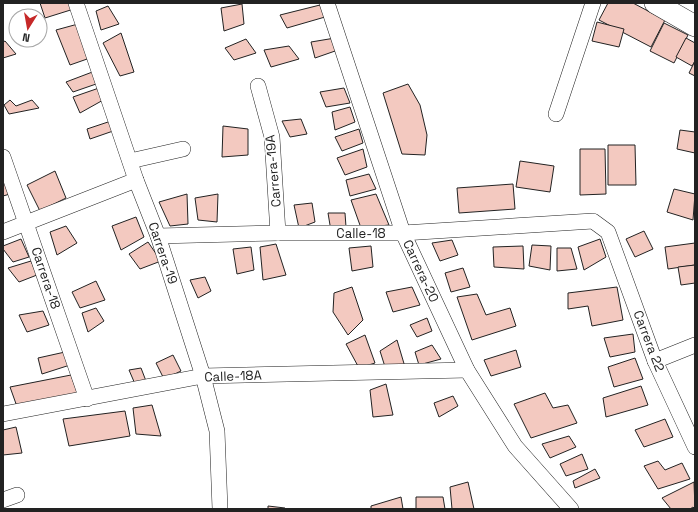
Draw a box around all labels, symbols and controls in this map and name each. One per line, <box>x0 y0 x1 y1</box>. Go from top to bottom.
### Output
north arrow <box>8 8 48 48</box>
text: N <box>21 30 31 45</box>
street label: Carrera-19A <box>261 134 285 208</box>
street label: Carrera-19 <box>144 220 182 286</box>
street label: Calle-18 <box>336 225 386 242</box>
street label: Carrera-20 <box>399 237 443 305</box>
street label: Carrera-18 <box>27 245 65 311</box>
street label: Carrera 22 <box>630 308 669 374</box>
street label: Calle-18A <box>204 367 262 385</box>

